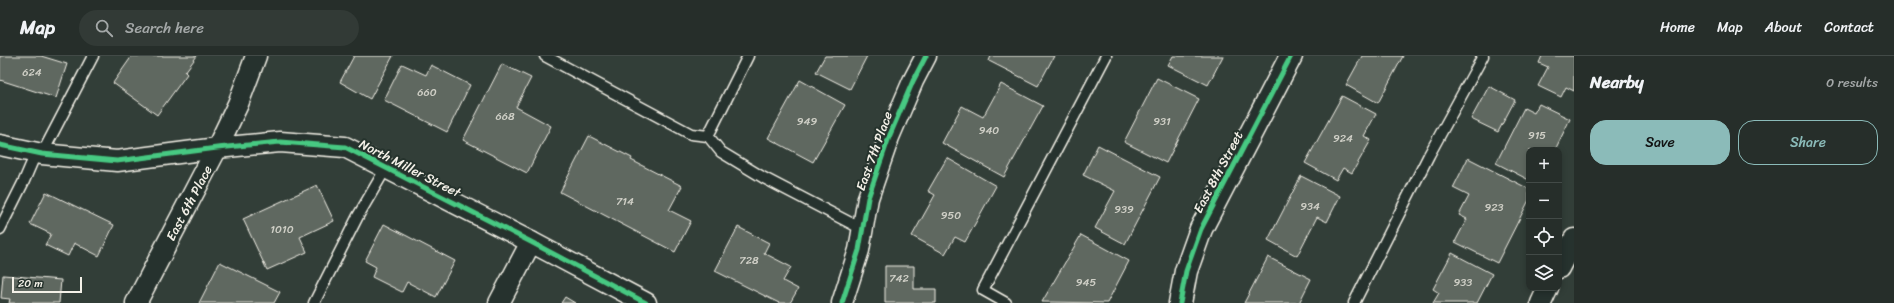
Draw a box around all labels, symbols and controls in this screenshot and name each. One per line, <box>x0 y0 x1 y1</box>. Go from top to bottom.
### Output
search box <box>79 10 359 46</box>
text: Map <box>20 11 55 44</box>
text: Search here <box>125 15 204 41</box>
text: Home <box>1660 15 1695 40</box>
text: Map <box>1717 15 1743 40</box>
text: About <box>1765 15 1802 40</box>
text: Contact <box>1824 15 1874 40</box>
icon: search <box>93 17 115 39</box>
house number: 624 <box>22 63 42 82</box>
text: Nearby <box>1590 67 1644 97</box>
text: 0 results <box>1826 71 1878 94</box>
house number: 660 <box>417 83 437 102</box>
house number: 668 <box>495 107 515 126</box>
street label: East 7th Place <box>849 108 899 194</box>
house number: 949 <box>797 112 817 131</box>
house number: 931 <box>1153 112 1171 131</box>
button: Save <box>1590 120 1730 165</box>
button: Share <box>1738 120 1878 165</box>
house number: 940 <box>979 121 999 140</box>
street label: East 8th Street <box>1187 126 1249 217</box>
house number: 915 <box>1528 126 1546 145</box>
house number: 924 <box>1333 129 1353 148</box>
street label: North Miller Street <box>355 132 466 204</box>
map controls <box>1526 147 1562 291</box>
button: + <box>1526 147 1562 183</box>
street label: East 6th Place <box>159 161 219 245</box>
button: − <box>1526 183 1562 219</box>
house number: 714 <box>616 192 634 211</box>
house number: 934 <box>1300 197 1320 216</box>
house number: 923 <box>1484 198 1504 217</box>
house number: 939 <box>1114 200 1134 219</box>
house number: 950 <box>941 206 961 225</box>
button: locate <box>1526 219 1562 255</box>
house number: 1010 <box>270 220 294 239</box>
house number: 728 <box>739 251 759 270</box>
button: layers <box>1526 255 1562 291</box>
house number: 742 <box>889 269 909 288</box>
house number: 945 <box>1076 273 1096 292</box>
house number: 933 <box>1454 273 1472 292</box>
text: 20 m <box>18 274 43 293</box>
scale bar <box>12 275 82 294</box>

